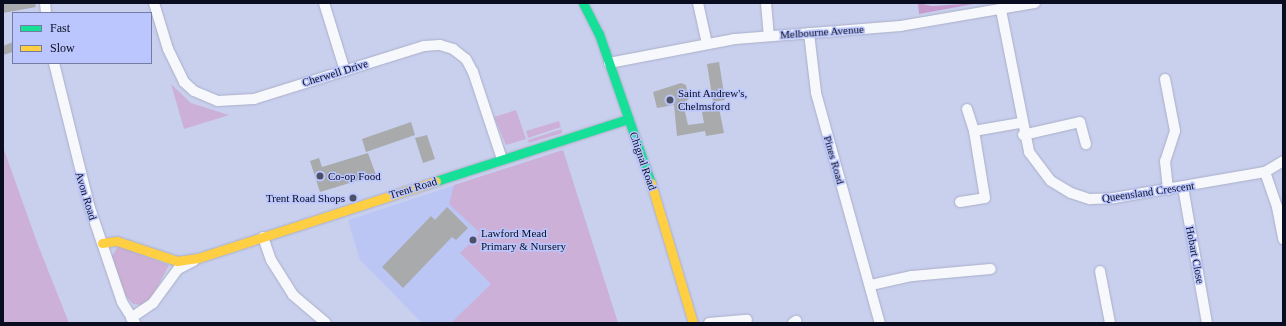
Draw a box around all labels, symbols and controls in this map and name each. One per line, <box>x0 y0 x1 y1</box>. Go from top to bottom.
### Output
legend <box>12 12 152 64</box>
text: Fast <box>50 21 70 35</box>
street label: Melbourne Avenue <box>779 22 865 42</box>
text: Slow <box>50 41 75 55</box>
street label: Cherwell Drive <box>301 57 369 89</box>
place label: Saint Andrew's, Chelmsford <box>678 87 748 113</box>
marker: Saint Andrew's, Chelmsford <box>665 95 675 105</box>
street label: Chignal Road <box>627 130 659 192</box>
street label: Pines Road <box>821 134 847 186</box>
place label: Co-op Food <box>328 169 381 183</box>
street label: Avon Road <box>72 170 100 222</box>
marker: Co-op Food <box>315 171 325 181</box>
street label: Trent Road <box>387 174 439 202</box>
street label: Queensland Crescent <box>1101 179 1195 205</box>
place label: Trent Road Shops <box>266 191 345 205</box>
marker: Trent Road Shops <box>348 193 358 203</box>
street label: Hobart Close <box>1183 225 1207 285</box>
place label: Lawford Mead Primary & Nursery <box>481 227 566 253</box>
marker: Lawford Mead Primary & Nursery <box>468 235 478 245</box>

